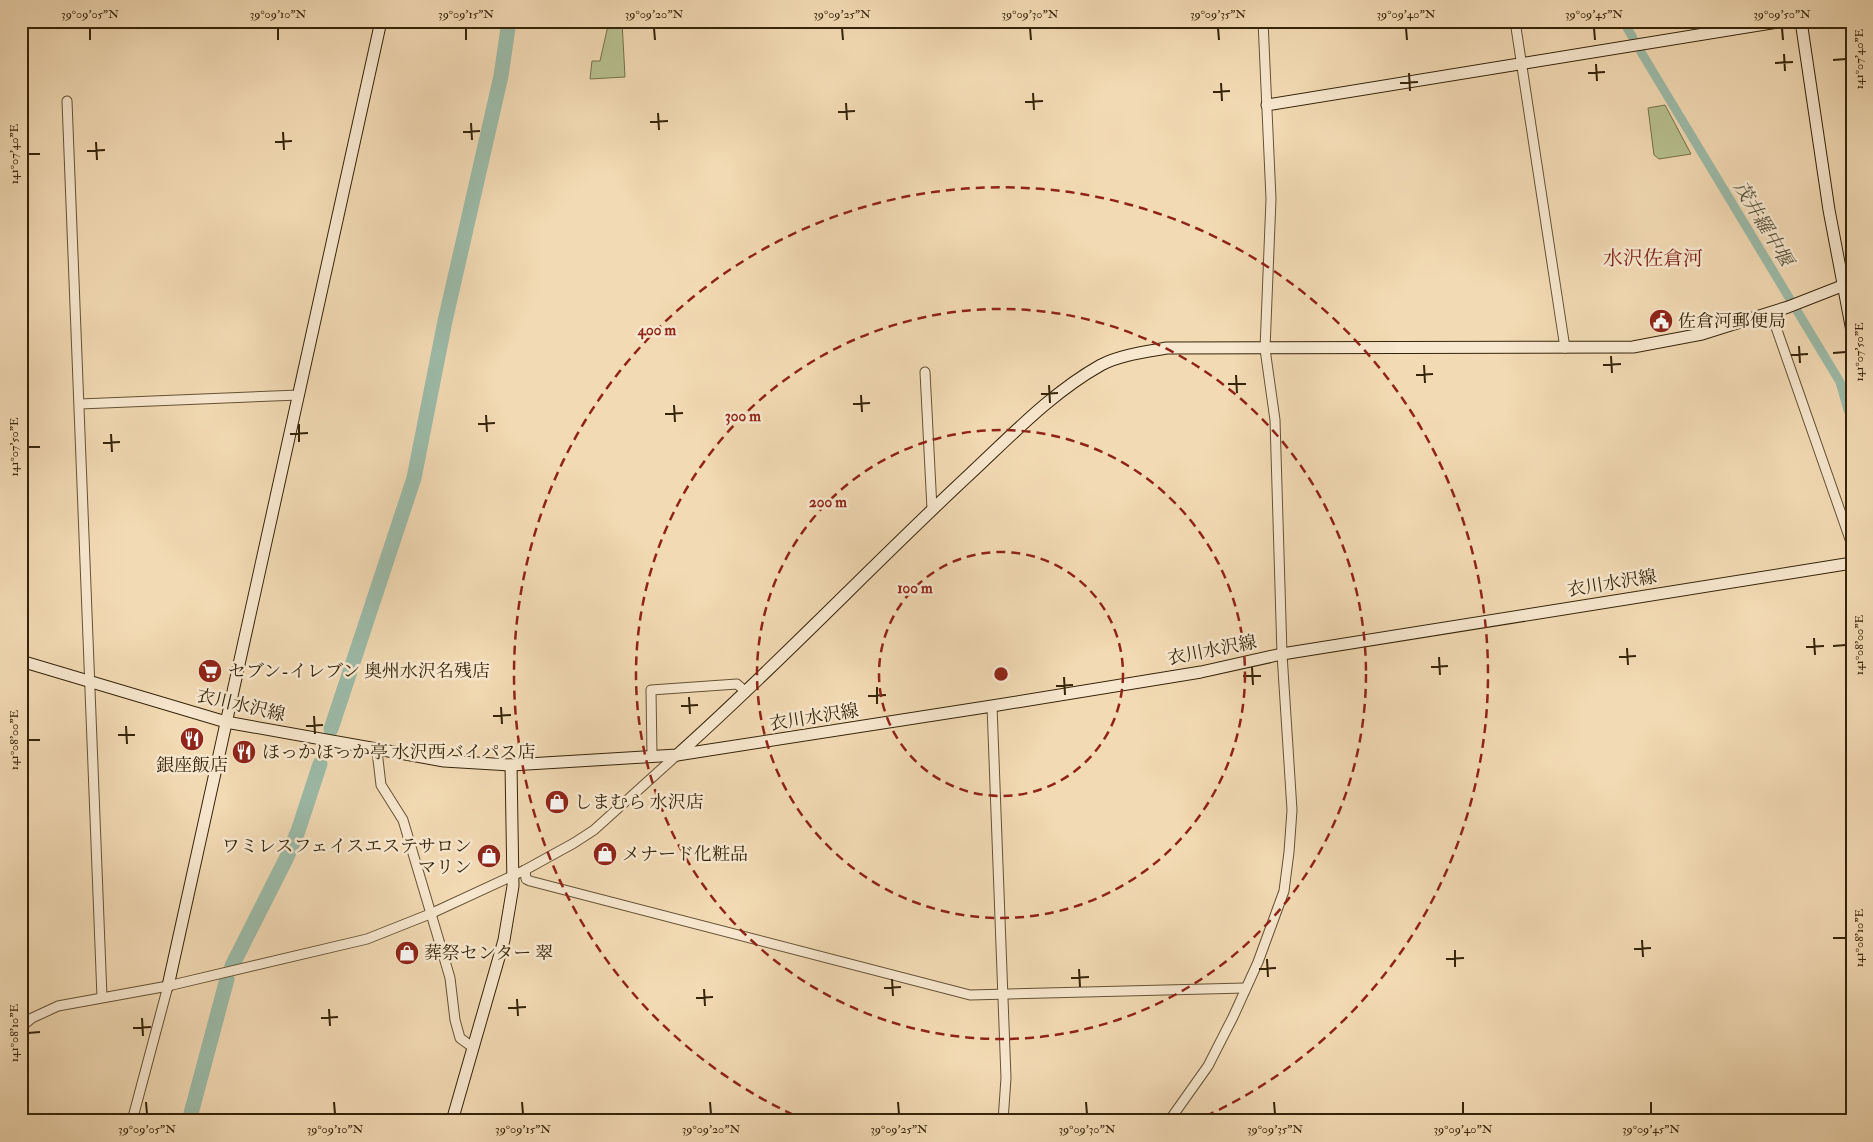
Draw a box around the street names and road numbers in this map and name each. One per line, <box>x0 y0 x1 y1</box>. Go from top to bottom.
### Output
street label: 衣川水沢線 <box>1566 565 1658 602</box>
street label: 衣川水沢線 <box>1166 631 1258 670</box>
street label: 衣川水沢線 <box>194 684 287 727</box>
street label: 衣川水沢線 <box>768 699 860 736</box>

